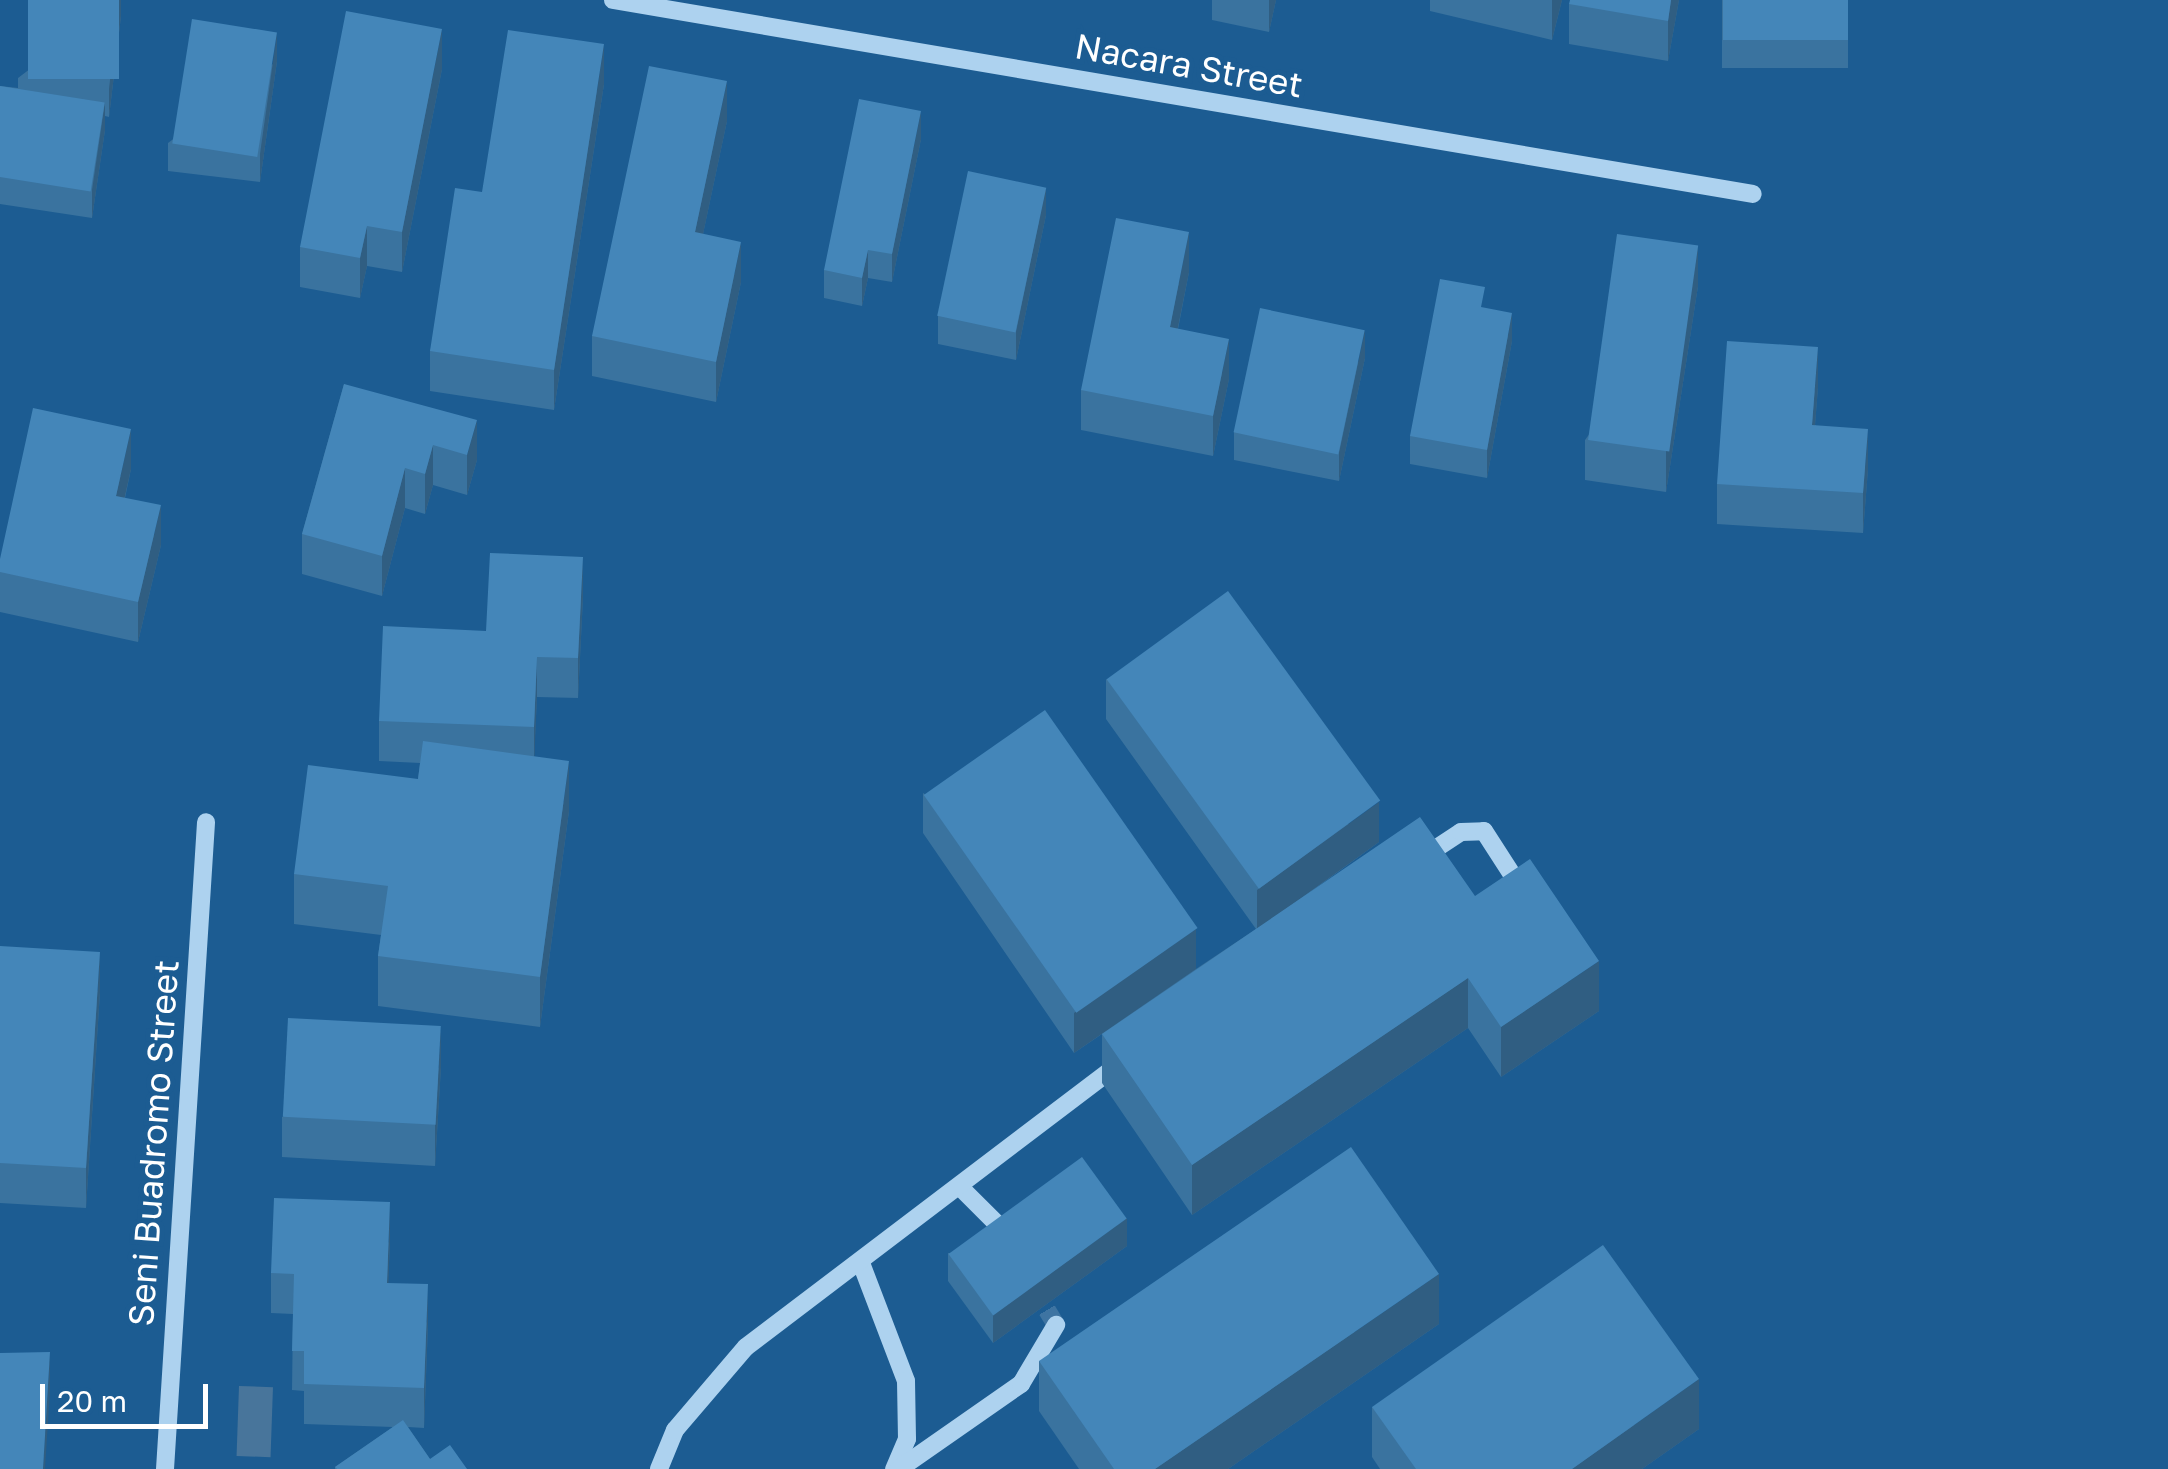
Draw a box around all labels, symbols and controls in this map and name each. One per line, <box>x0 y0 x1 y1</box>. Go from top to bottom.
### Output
street label: Nacara Street <box>1072 24 1306 106</box>
street label: Seni Buadromo Street <box>119 959 187 1327</box>
scale bar <box>45 1364 212 1426</box>
text: 20 m <box>57 1383 127 1419</box>

